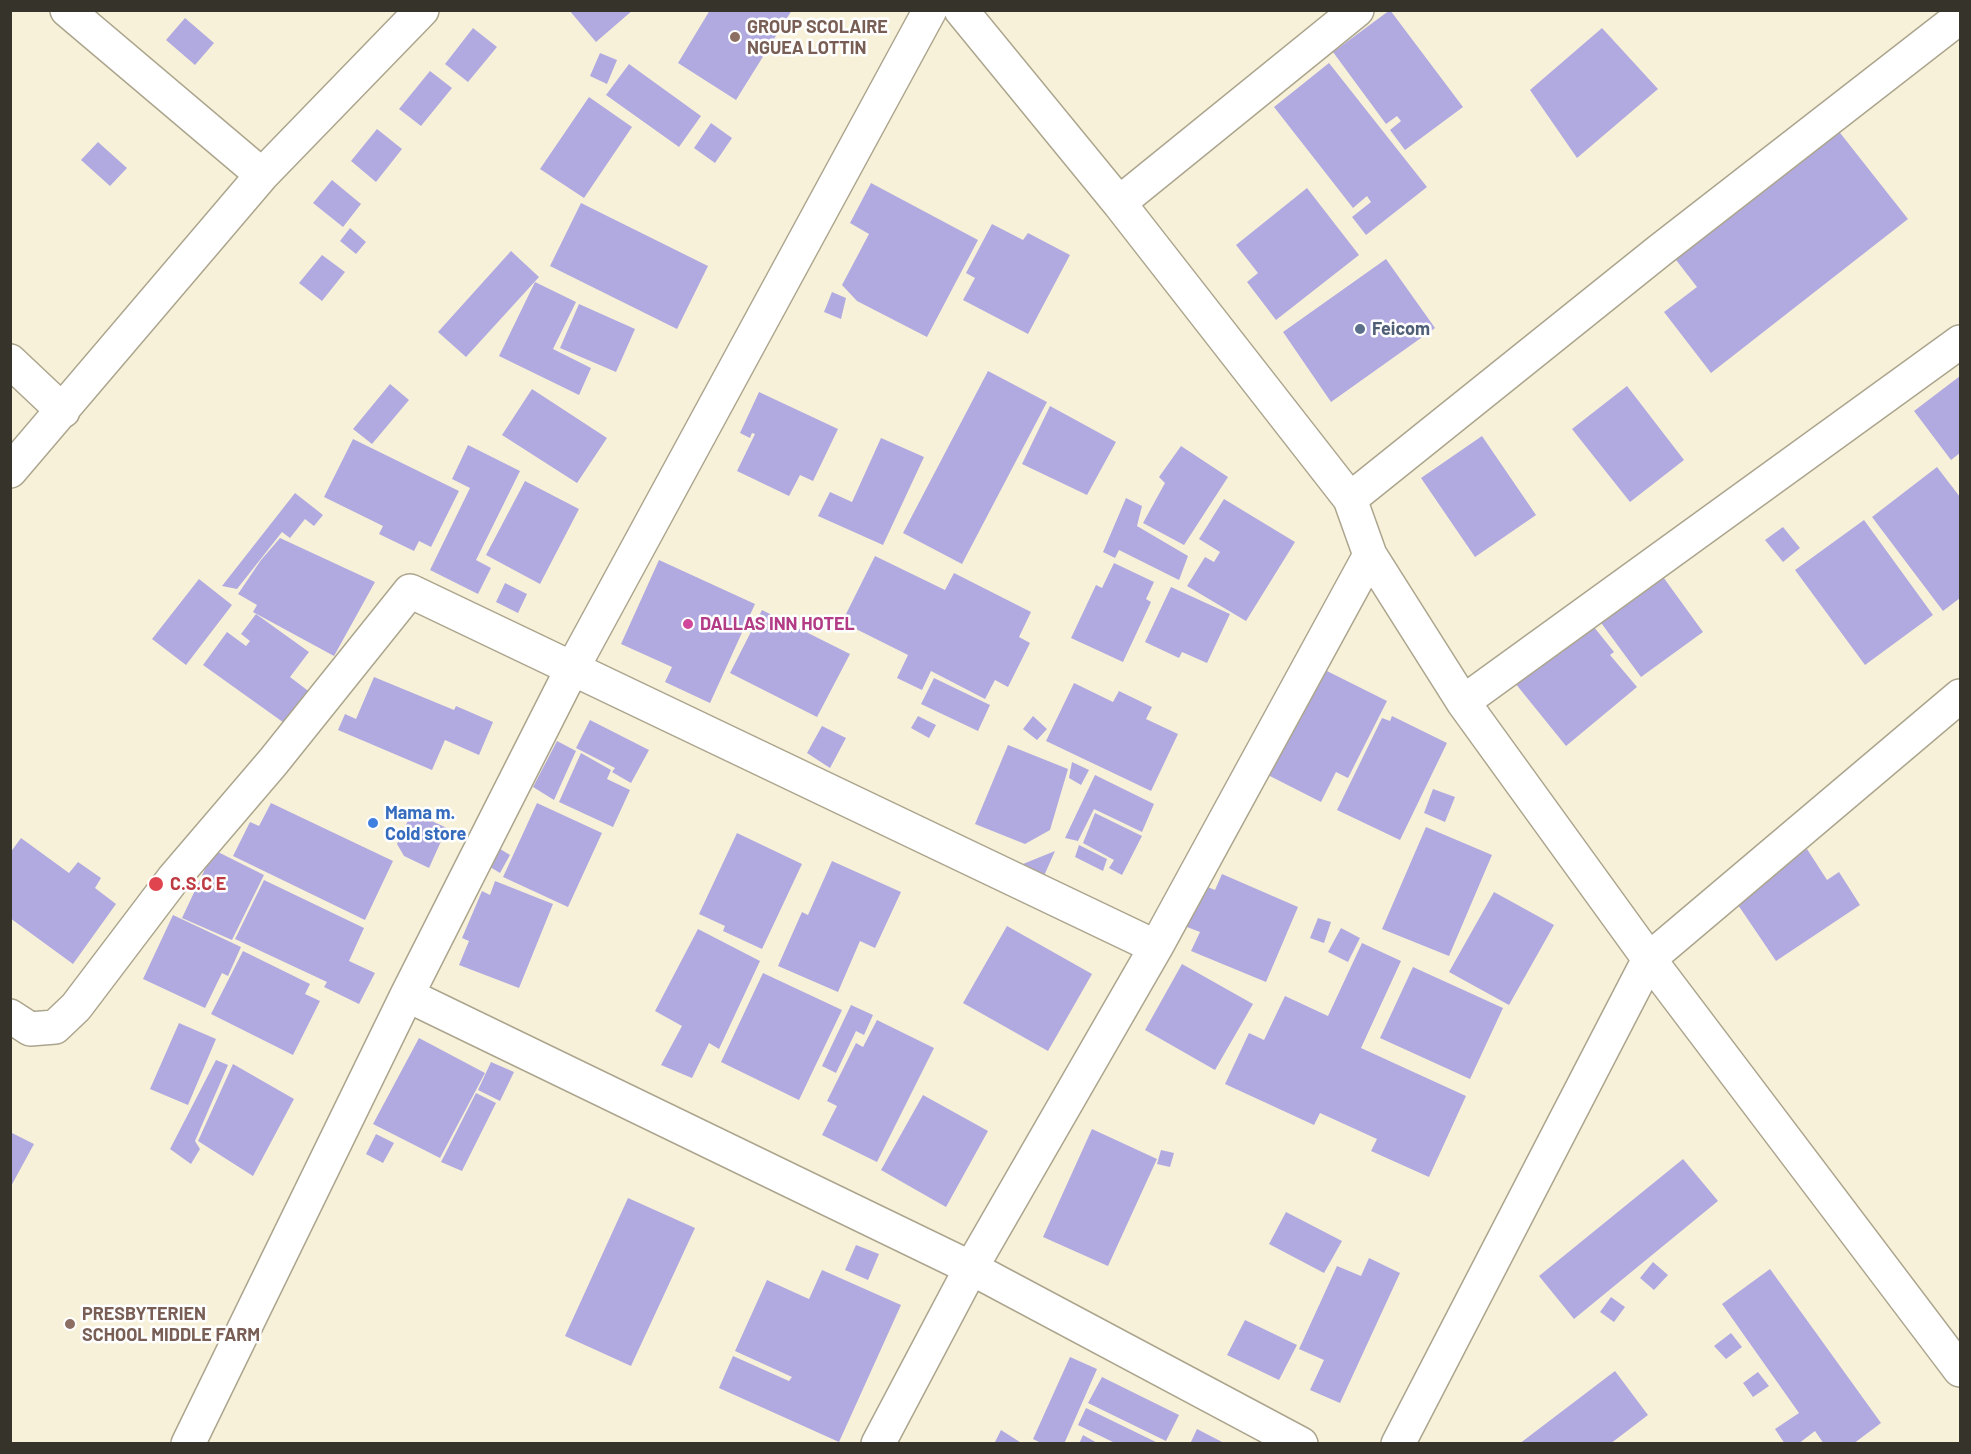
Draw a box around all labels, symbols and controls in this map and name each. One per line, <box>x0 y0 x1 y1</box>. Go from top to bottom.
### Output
place label: GROUP SCOLAIRE NGUEA LOTTIN <box>747 16 888 58</box>
marker: GROUP SCOLAIRE NGUEA LOTTIN <box>728 30 742 44</box>
place label: Feicom <box>1372 318 1430 340</box>
marker: Feicom <box>1353 322 1367 336</box>
place label: DALLAS INN HOTEL <box>700 613 855 635</box>
marker: DALLAS INN HOTEL <box>681 617 695 631</box>
place label: Mama m. Cold store <box>385 802 466 844</box>
marker: Mama m. Cold store <box>366 816 380 830</box>
place label: C.S.C E <box>170 873 226 895</box>
marker: C.S.C E <box>147 875 165 893</box>
place label: PRESBYTERIEN SCHOOL MIDDLE FARM <box>82 1303 260 1346</box>
marker: PRESBYTERIEN SCHOOL MIDDLE FARM <box>63 1317 77 1331</box>

